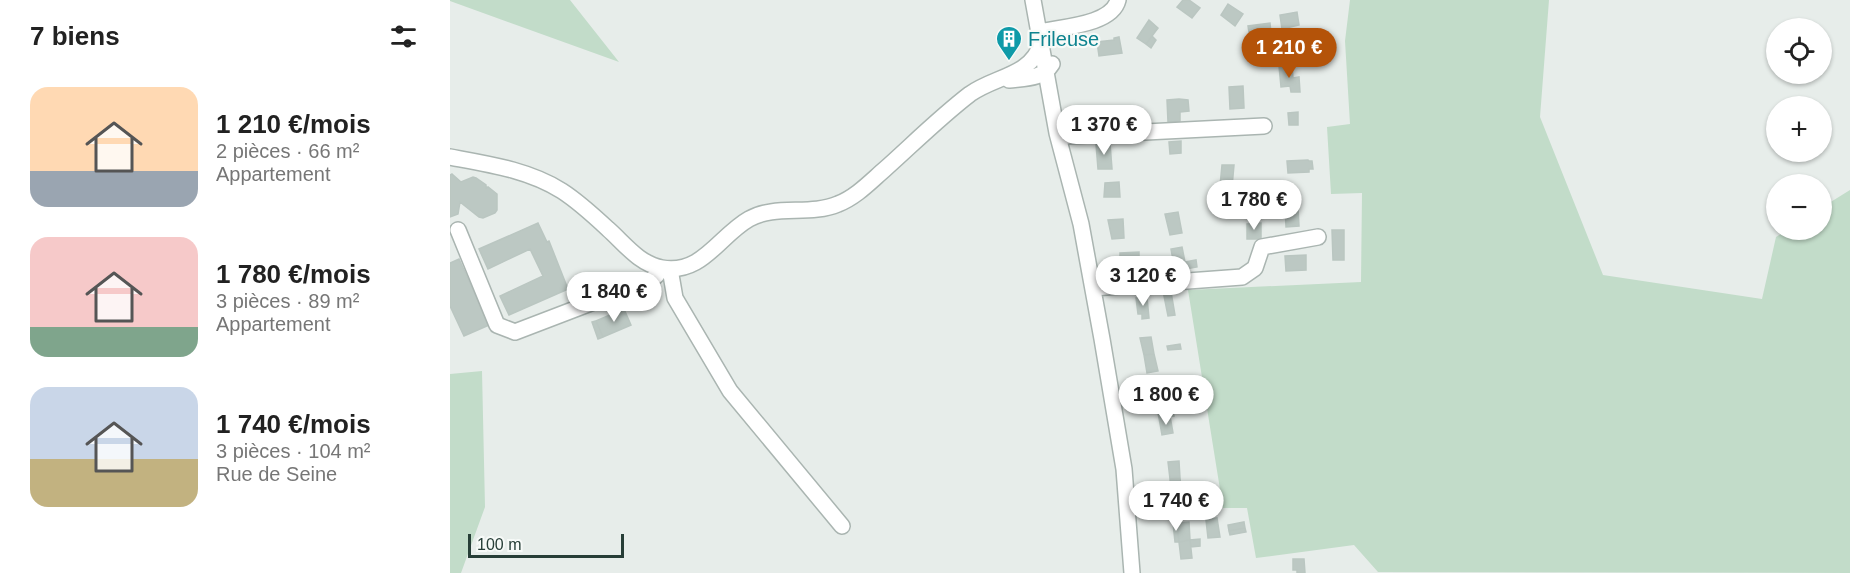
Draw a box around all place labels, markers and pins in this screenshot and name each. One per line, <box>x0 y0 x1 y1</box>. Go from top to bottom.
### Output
building icon: Frileuse <box>994 24 1024 62</box>
place label: Frileuse <box>1028 28 1099 50</box>
pin: 1 210 € <box>1234 28 1344 79</box>
pin: 1 370 € <box>1049 105 1159 156</box>
pin: 1 780 € <box>1199 180 1309 231</box>
pin: 3 120 € <box>1088 256 1198 307</box>
pin: 1 840 € <box>559 272 669 323</box>
pin: 1 800 € <box>1111 375 1221 426</box>
pin: 1 740 € <box>1121 481 1231 532</box>

